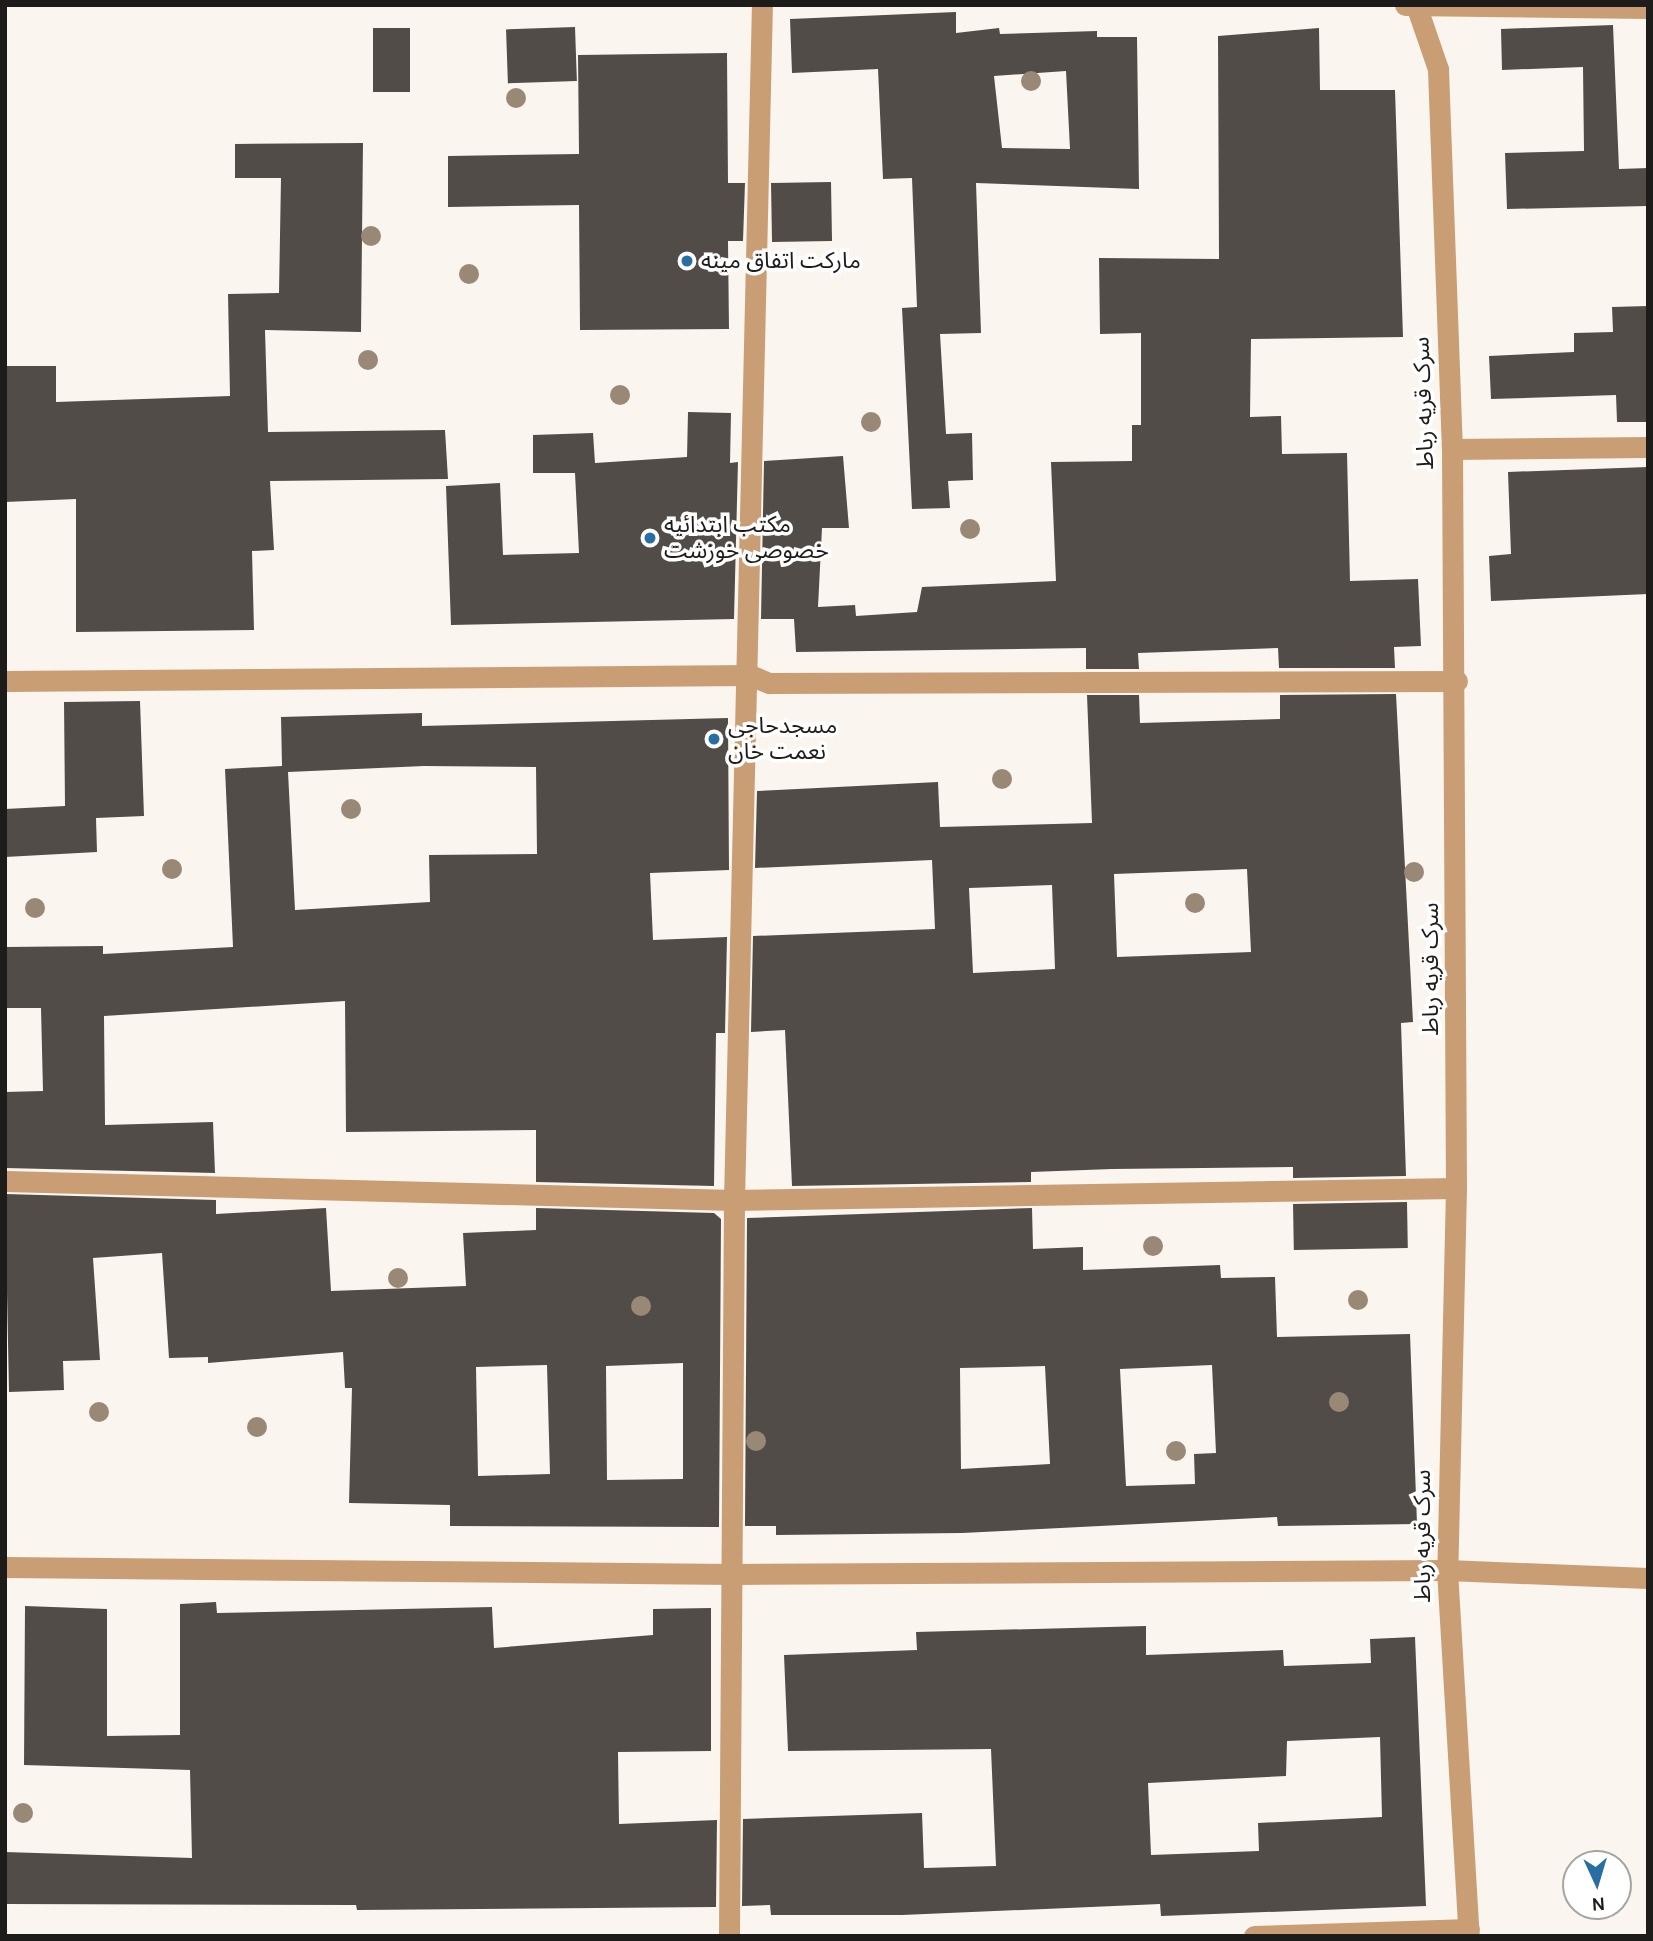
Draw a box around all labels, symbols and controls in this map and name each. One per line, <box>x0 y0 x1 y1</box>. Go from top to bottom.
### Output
place label: مارکت اتفاق مینه <box>701 247 861 275</box>
marker: مارکت اتفاق مینه <box>679 253 695 269</box>
street label: سرک قریه رباط <box>1408 336 1440 470</box>
place label: مکتب ابتدائیه خصوصی خوزشت <box>664 511 829 565</box>
marker: مکتب ابتدائیه خصوصی خوزشت <box>642 530 658 546</box>
place label: مسجدحاجی نعمت خان <box>728 712 837 766</box>
marker: مسجدحاجی نعمت خان <box>706 731 722 747</box>
street label: سرک قریه رباط <box>1417 903 1445 1035</box>
street label: سرک قریه رباط <box>1409 1470 1437 1602</box>
north arrow <box>1562 1850 1632 1920</box>
text: N <box>1591 1893 1606 1915</box>

